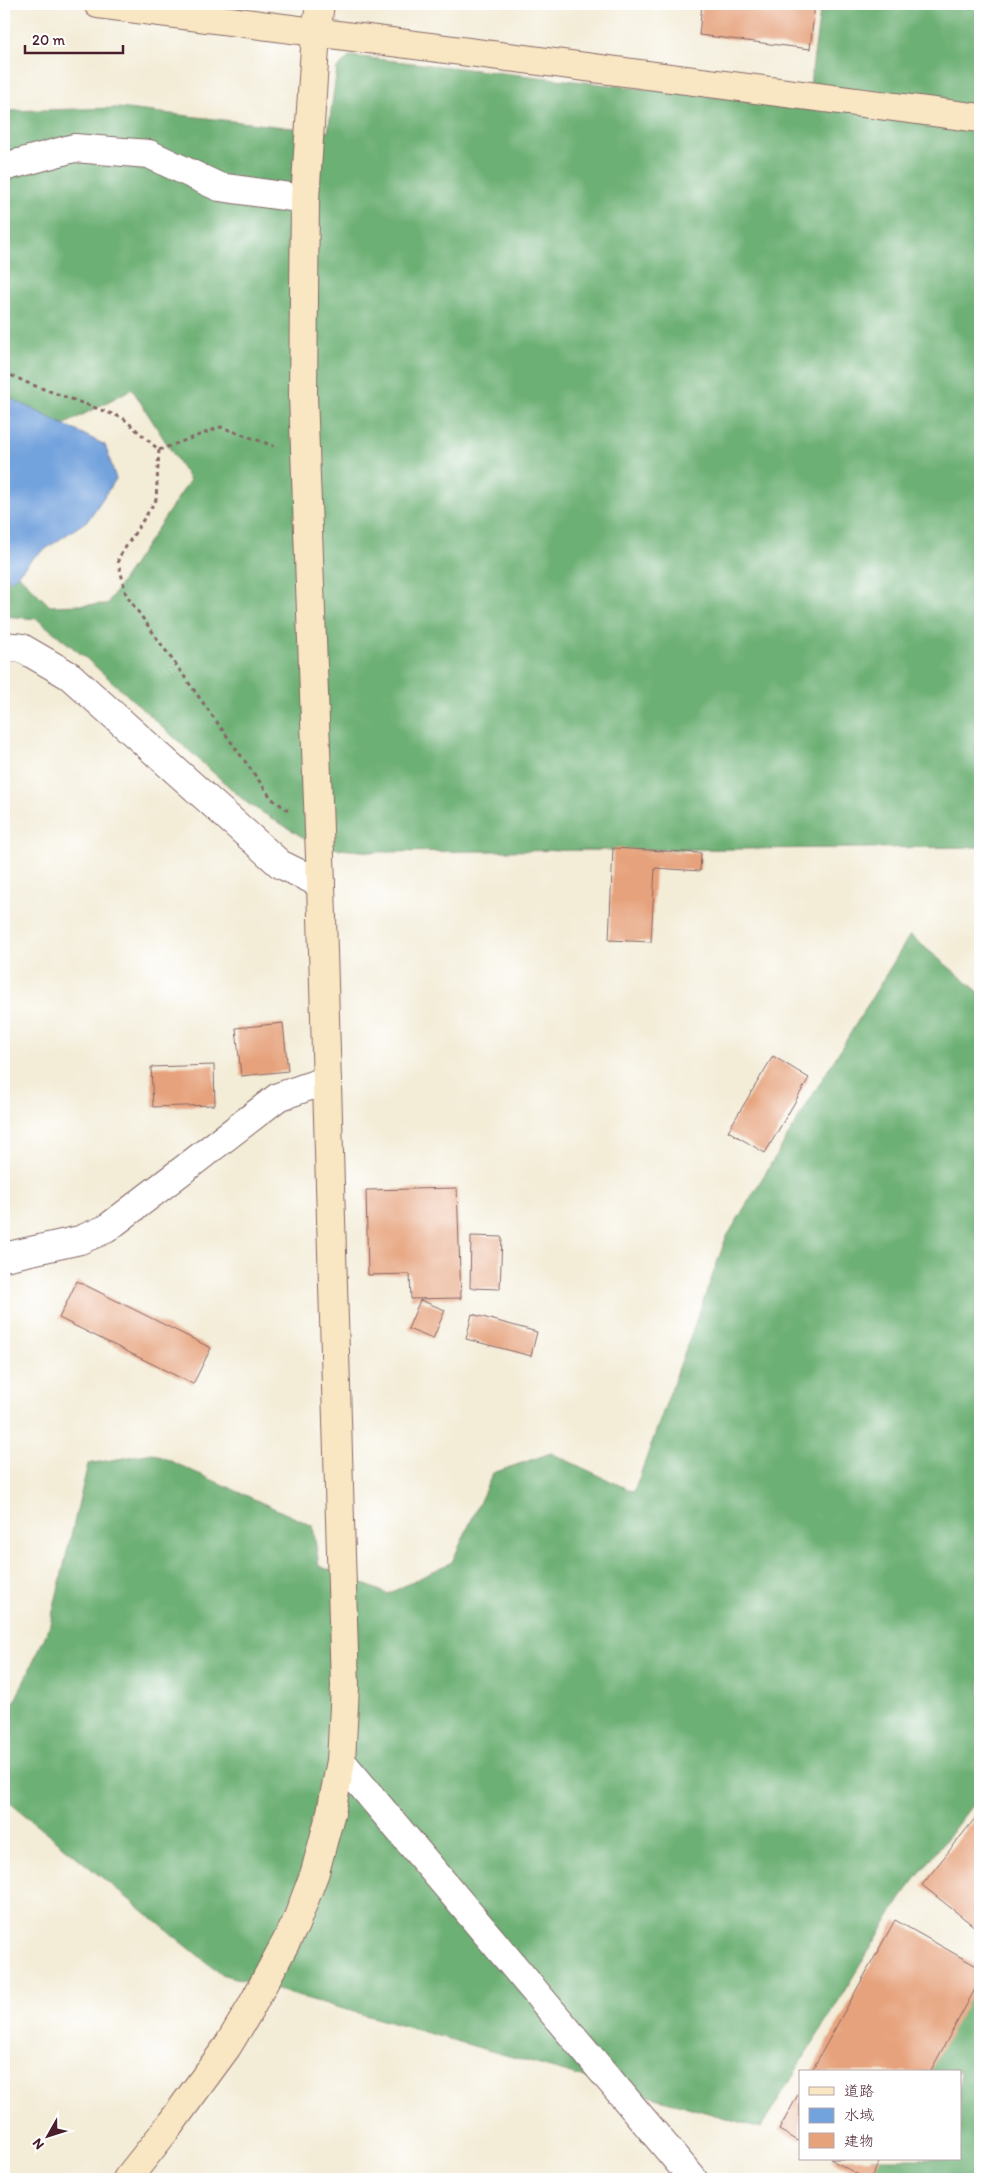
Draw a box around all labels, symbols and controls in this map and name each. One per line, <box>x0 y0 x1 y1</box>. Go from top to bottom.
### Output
scale bar <box>25 22 122 54</box>
text: 20 m <box>32 31 66 49</box>
legend <box>799 2070 962 2160</box>
text: 道路 <box>844 2082 874 2100</box>
text: 水域 <box>844 2106 874 2124</box>
north arrow <box>22 2110 72 2160</box>
text: 建物 <box>844 2132 874 2150</box>
text: N <box>29 2135 48 2153</box>

